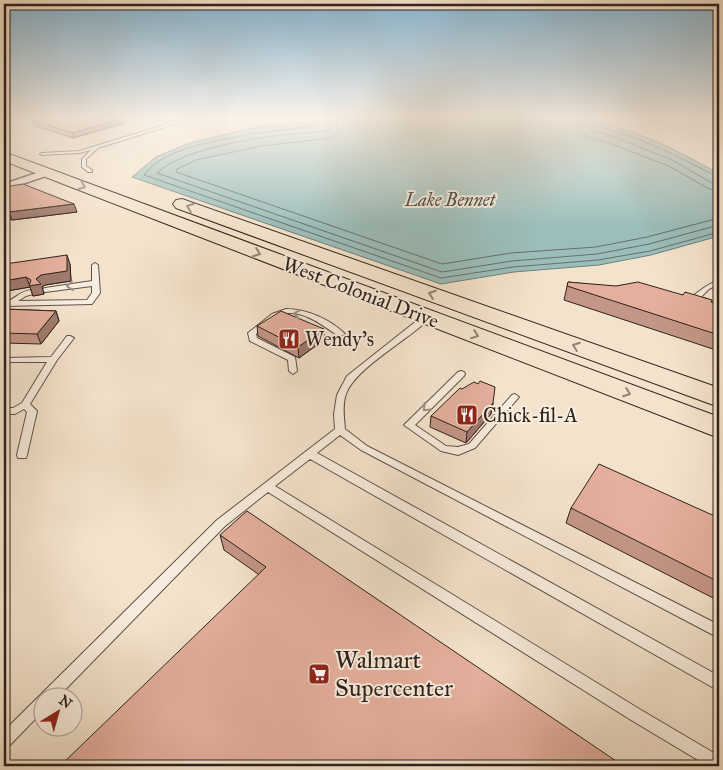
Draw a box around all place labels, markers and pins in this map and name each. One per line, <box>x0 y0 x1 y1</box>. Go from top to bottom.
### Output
restaurant icon: Wendy's <box>277 327 301 351</box>
place label: Wendy's <box>305 327 374 351</box>
restaurant icon: Chick-fil-A <box>455 403 479 427</box>
place label: Chick-fil-A <box>483 403 578 427</box>
place label: Walmart Supercenter <box>335 645 453 703</box>
supermarket icon: Walmart Supercenter <box>307 662 331 686</box>

